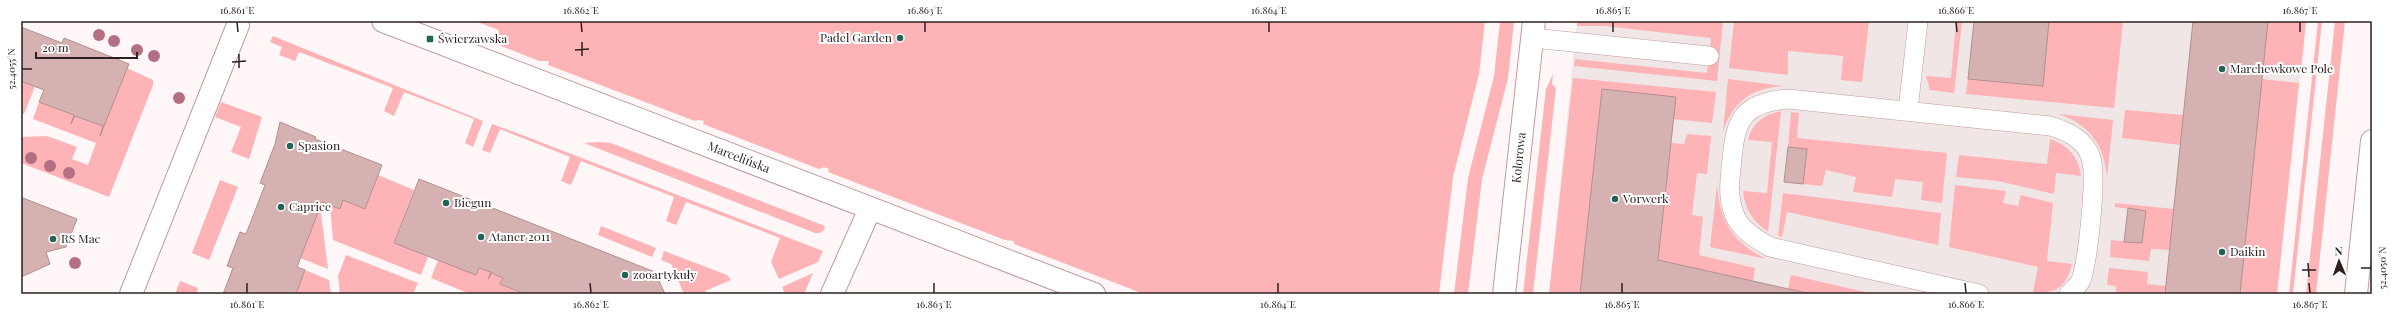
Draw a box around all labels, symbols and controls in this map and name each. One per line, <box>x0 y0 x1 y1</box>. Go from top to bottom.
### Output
text: 16.861°E <box>220 3 254 17</box>
text: 16.862°E <box>563 3 599 17</box>
text: 16.863°E <box>907 3 943 17</box>
text: 16.864°E <box>1251 3 1287 17</box>
text: 16.865°E <box>1595 3 1631 17</box>
text: 16.866°E <box>1938 3 1974 17</box>
text: 16.867°E <box>2282 3 2318 17</box>
place label: Padel Garden <box>820 29 892 45</box>
place label: Świerzawska <box>438 30 507 46</box>
marker: Padel Garden <box>895 33 905 43</box>
scale bar <box>36 34 137 60</box>
marker: Świerzawska <box>425 34 435 44</box>
text: 20 m <box>42 39 69 55</box>
text: 52.4055°N <box>4 49 18 90</box>
place label: Marchewkowe Pole <box>2230 60 2333 76</box>
marker: Marchewkowe Pole <box>2217 64 2227 74</box>
street label: Kolorowa <box>1507 131 1529 184</box>
place label: Spasion <box>298 137 340 153</box>
street label: Marcelińska <box>706 137 772 176</box>
marker: Spasion <box>285 141 295 151</box>
place label: Vorwerk <box>1622 190 1669 206</box>
place label: Biegun <box>454 194 491 210</box>
marker: Vorwerk <box>1610 194 1620 204</box>
place label: Caprice <box>289 198 331 214</box>
marker: Biegun <box>441 198 451 208</box>
marker: Caprice <box>276 202 286 212</box>
place label: Ataner 2011 <box>488 228 550 244</box>
place label: RS Mac <box>61 230 101 246</box>
marker: Ataner 2011 <box>476 232 486 242</box>
marker: RS Mac <box>48 234 58 244</box>
north arrow <box>2319 241 2359 281</box>
place label: Daikin <box>2230 243 2265 259</box>
text: N <box>2334 243 2343 258</box>
marker: Daikin <box>2217 247 2227 257</box>
text: 52.4050°N <box>2375 247 2389 289</box>
place label: zooartykuły <box>633 266 696 282</box>
marker: zooartykuły <box>620 270 630 280</box>
text: 16.861°E <box>230 297 264 311</box>
text: 16.862°E <box>573 297 609 311</box>
text: 16.863°E <box>916 297 952 311</box>
text: 16.864°E <box>1260 297 1296 311</box>
text: 16.865°E <box>1604 297 1640 311</box>
text: 16.866°E <box>1948 297 1984 311</box>
text: 16.867°E <box>2292 297 2328 311</box>

